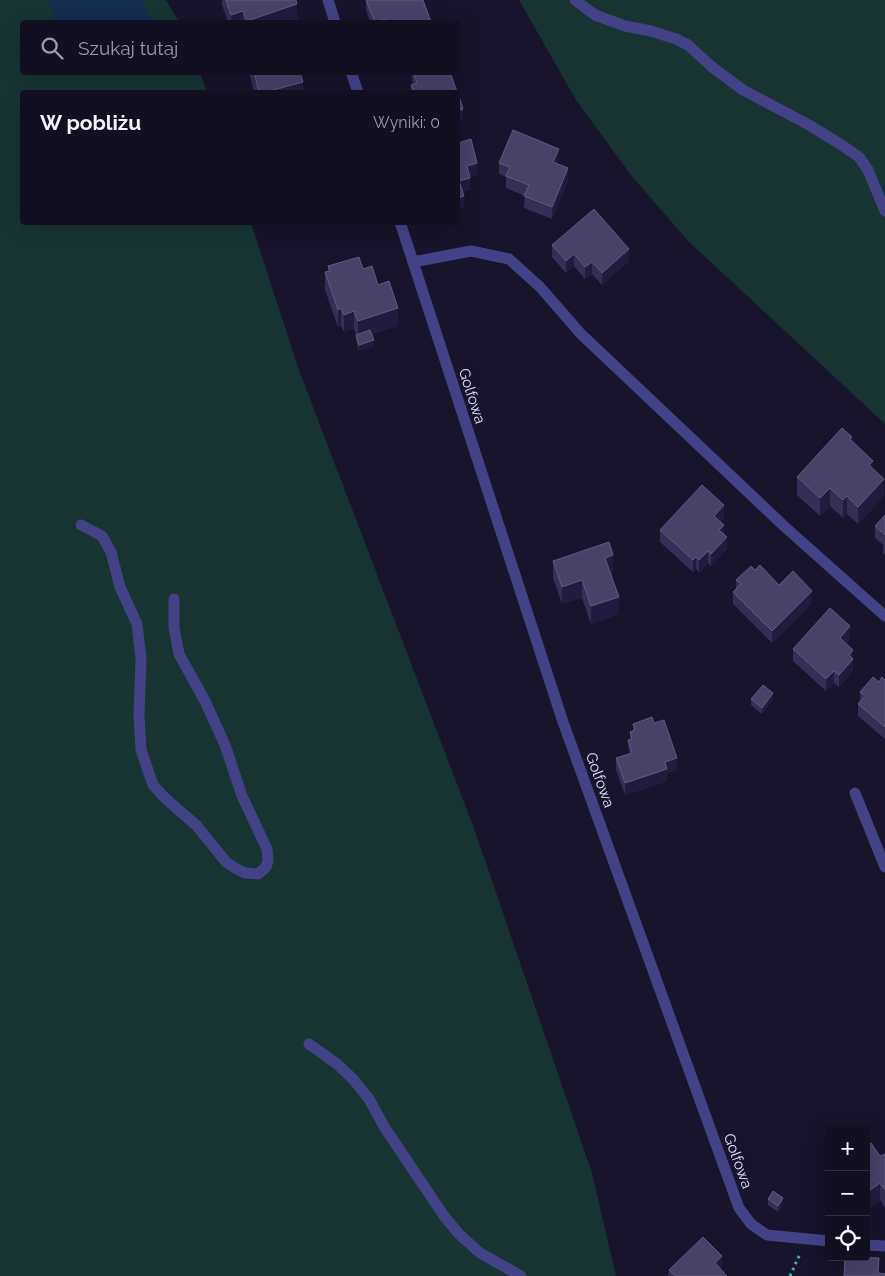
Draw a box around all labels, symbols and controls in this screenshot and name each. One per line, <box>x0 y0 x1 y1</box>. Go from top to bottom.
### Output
search box <box>20 20 460 75</box>
icon: search <box>38 34 66 62</box>
text: Szukaj tutaj <box>78 37 178 59</box>
text: W pobliżu <box>40 110 141 135</box>
text: Wyniki: 0 <box>373 113 440 132</box>
street label: Golfowa <box>455 366 489 426</box>
street label: Golfowa <box>582 750 618 810</box>
map controls <box>825 1126 870 1261</box>
button: + <box>825 1126 870 1171</box>
street label: Golfowa <box>720 1131 756 1191</box>
button: − <box>825 1171 870 1216</box>
button: locate <box>825 1216 870 1261</box>

